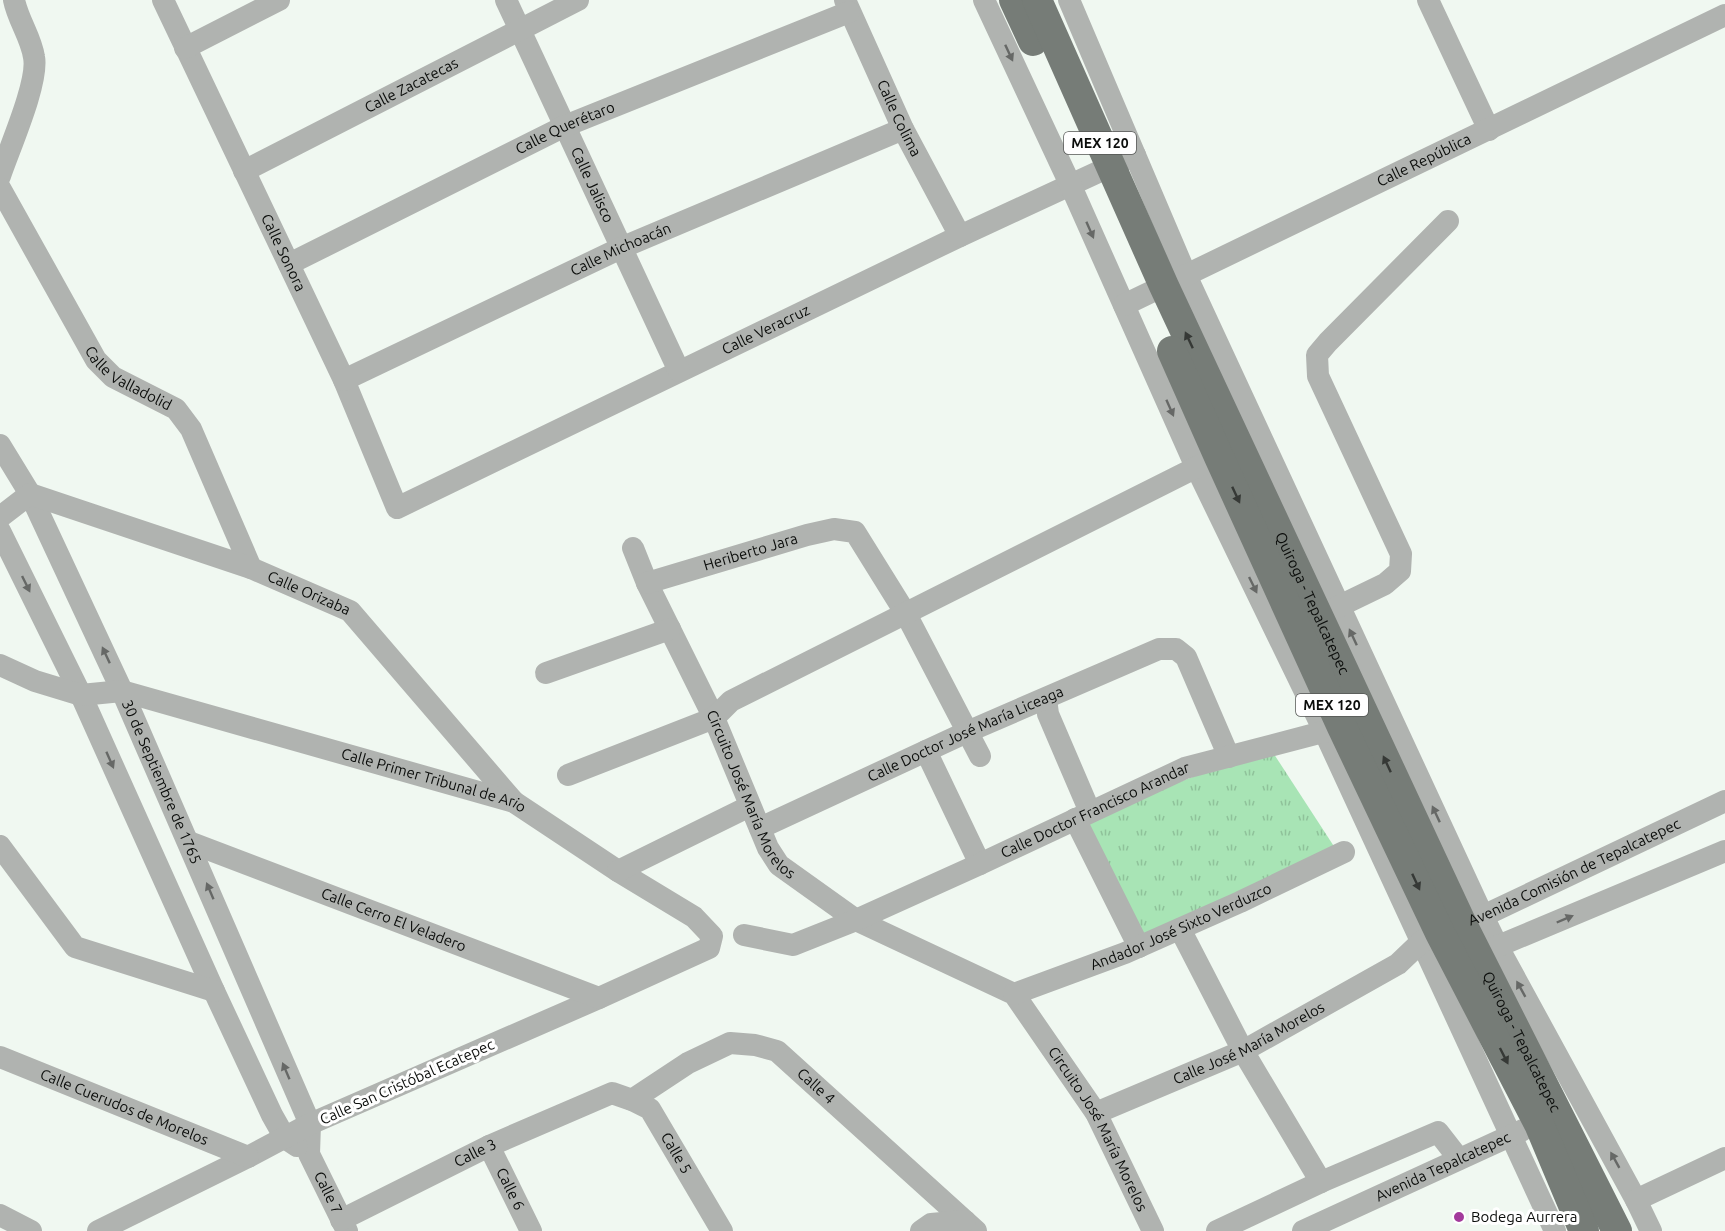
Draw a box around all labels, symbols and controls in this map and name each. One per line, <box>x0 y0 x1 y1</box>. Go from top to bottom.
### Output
one-way arrow <box>1004 45 1014 63</box>
street label: Calle Zacatecas <box>362 54 461 116</box>
street label: Calle Colima <box>874 77 925 159</box>
street label: Calle Querétaro <box>513 98 617 157</box>
street label: Calle República <box>1374 130 1474 190</box>
road number: MEX 120 <box>1064 132 1136 154</box>
street label: Calle Jalisco <box>568 144 618 225</box>
street label: Calle Sonora <box>258 211 310 294</box>
street label: Calle Michoacán <box>567 219 673 279</box>
one-way arrow <box>1086 222 1095 239</box>
street label: Calle Veracruz <box>719 301 812 358</box>
one-way arrow <box>1185 331 1194 348</box>
street label: Calle Valladolid <box>82 343 175 413</box>
one-way arrow <box>1165 400 1175 418</box>
one-way arrow <box>1232 487 1241 504</box>
street label: Heriberto Jara <box>701 529 799 574</box>
street label: Quiroga - Tepalcatepec <box>1272 529 1353 677</box>
street label: Calle Orizaba <box>265 567 353 618</box>
one-way arrow <box>21 575 30 592</box>
one-way arrow <box>1248 576 1258 593</box>
one-way arrow <box>1349 629 1358 646</box>
one-way arrow <box>101 647 110 664</box>
street label: Calle Doctor José María Liceaga <box>865 682 1066 785</box>
road number: MEX 120 <box>1296 694 1368 716</box>
street label: 30 de Septiembre de 1765 <box>119 697 205 866</box>
street label: Circuito José María Morelos <box>703 707 799 882</box>
street label: Calle Primer Tribunal de Ario <box>340 745 530 816</box>
one-way arrow <box>105 751 114 768</box>
one-way arrow <box>1383 755 1392 772</box>
street label: Calle Doctor Francisco Arandar <box>998 758 1191 861</box>
one-way arrow <box>1431 806 1440 823</box>
street label: Avenida Comisión de Tepalcatepec <box>1466 815 1683 929</box>
one-way arrow <box>1411 873 1421 890</box>
street label: Andador José Sixto Verduzco <box>1088 879 1274 973</box>
one-way arrow <box>205 882 215 900</box>
street label: Calle Cerro El Veladero <box>319 884 469 955</box>
one-way arrow <box>1557 914 1575 924</box>
street label: Quiroga - Tepalcatepec <box>1479 968 1564 1115</box>
one-way arrow <box>1516 981 1526 998</box>
street label: Calle José María Morelos <box>1170 998 1327 1088</box>
street label: Calle San Cristóbal Ecatepec <box>317 1035 497 1128</box>
street label: Circuito José María Morelos <box>1045 1043 1151 1214</box>
one-way arrow <box>1499 1047 1509 1064</box>
one-way arrow <box>281 1061 291 1079</box>
street label: Calle 4 <box>794 1064 839 1107</box>
street label: Calle Cuerudos de Morelos <box>38 1065 211 1148</box>
street label: Avenida Tepalcatepec <box>1373 1128 1513 1205</box>
street label: Calle 5 <box>658 1129 695 1177</box>
street label: Calle 3 <box>451 1135 499 1170</box>
one-way arrow <box>1610 1152 1620 1169</box>
street label: Calle 6 <box>493 1165 528 1213</box>
street label: Calle 7 <box>311 1168 346 1216</box>
place label: Bodega Aurrera <box>1471 1208 1577 1225</box>
marker: Bodega Aurrera <box>1452 1210 1466 1224</box>

